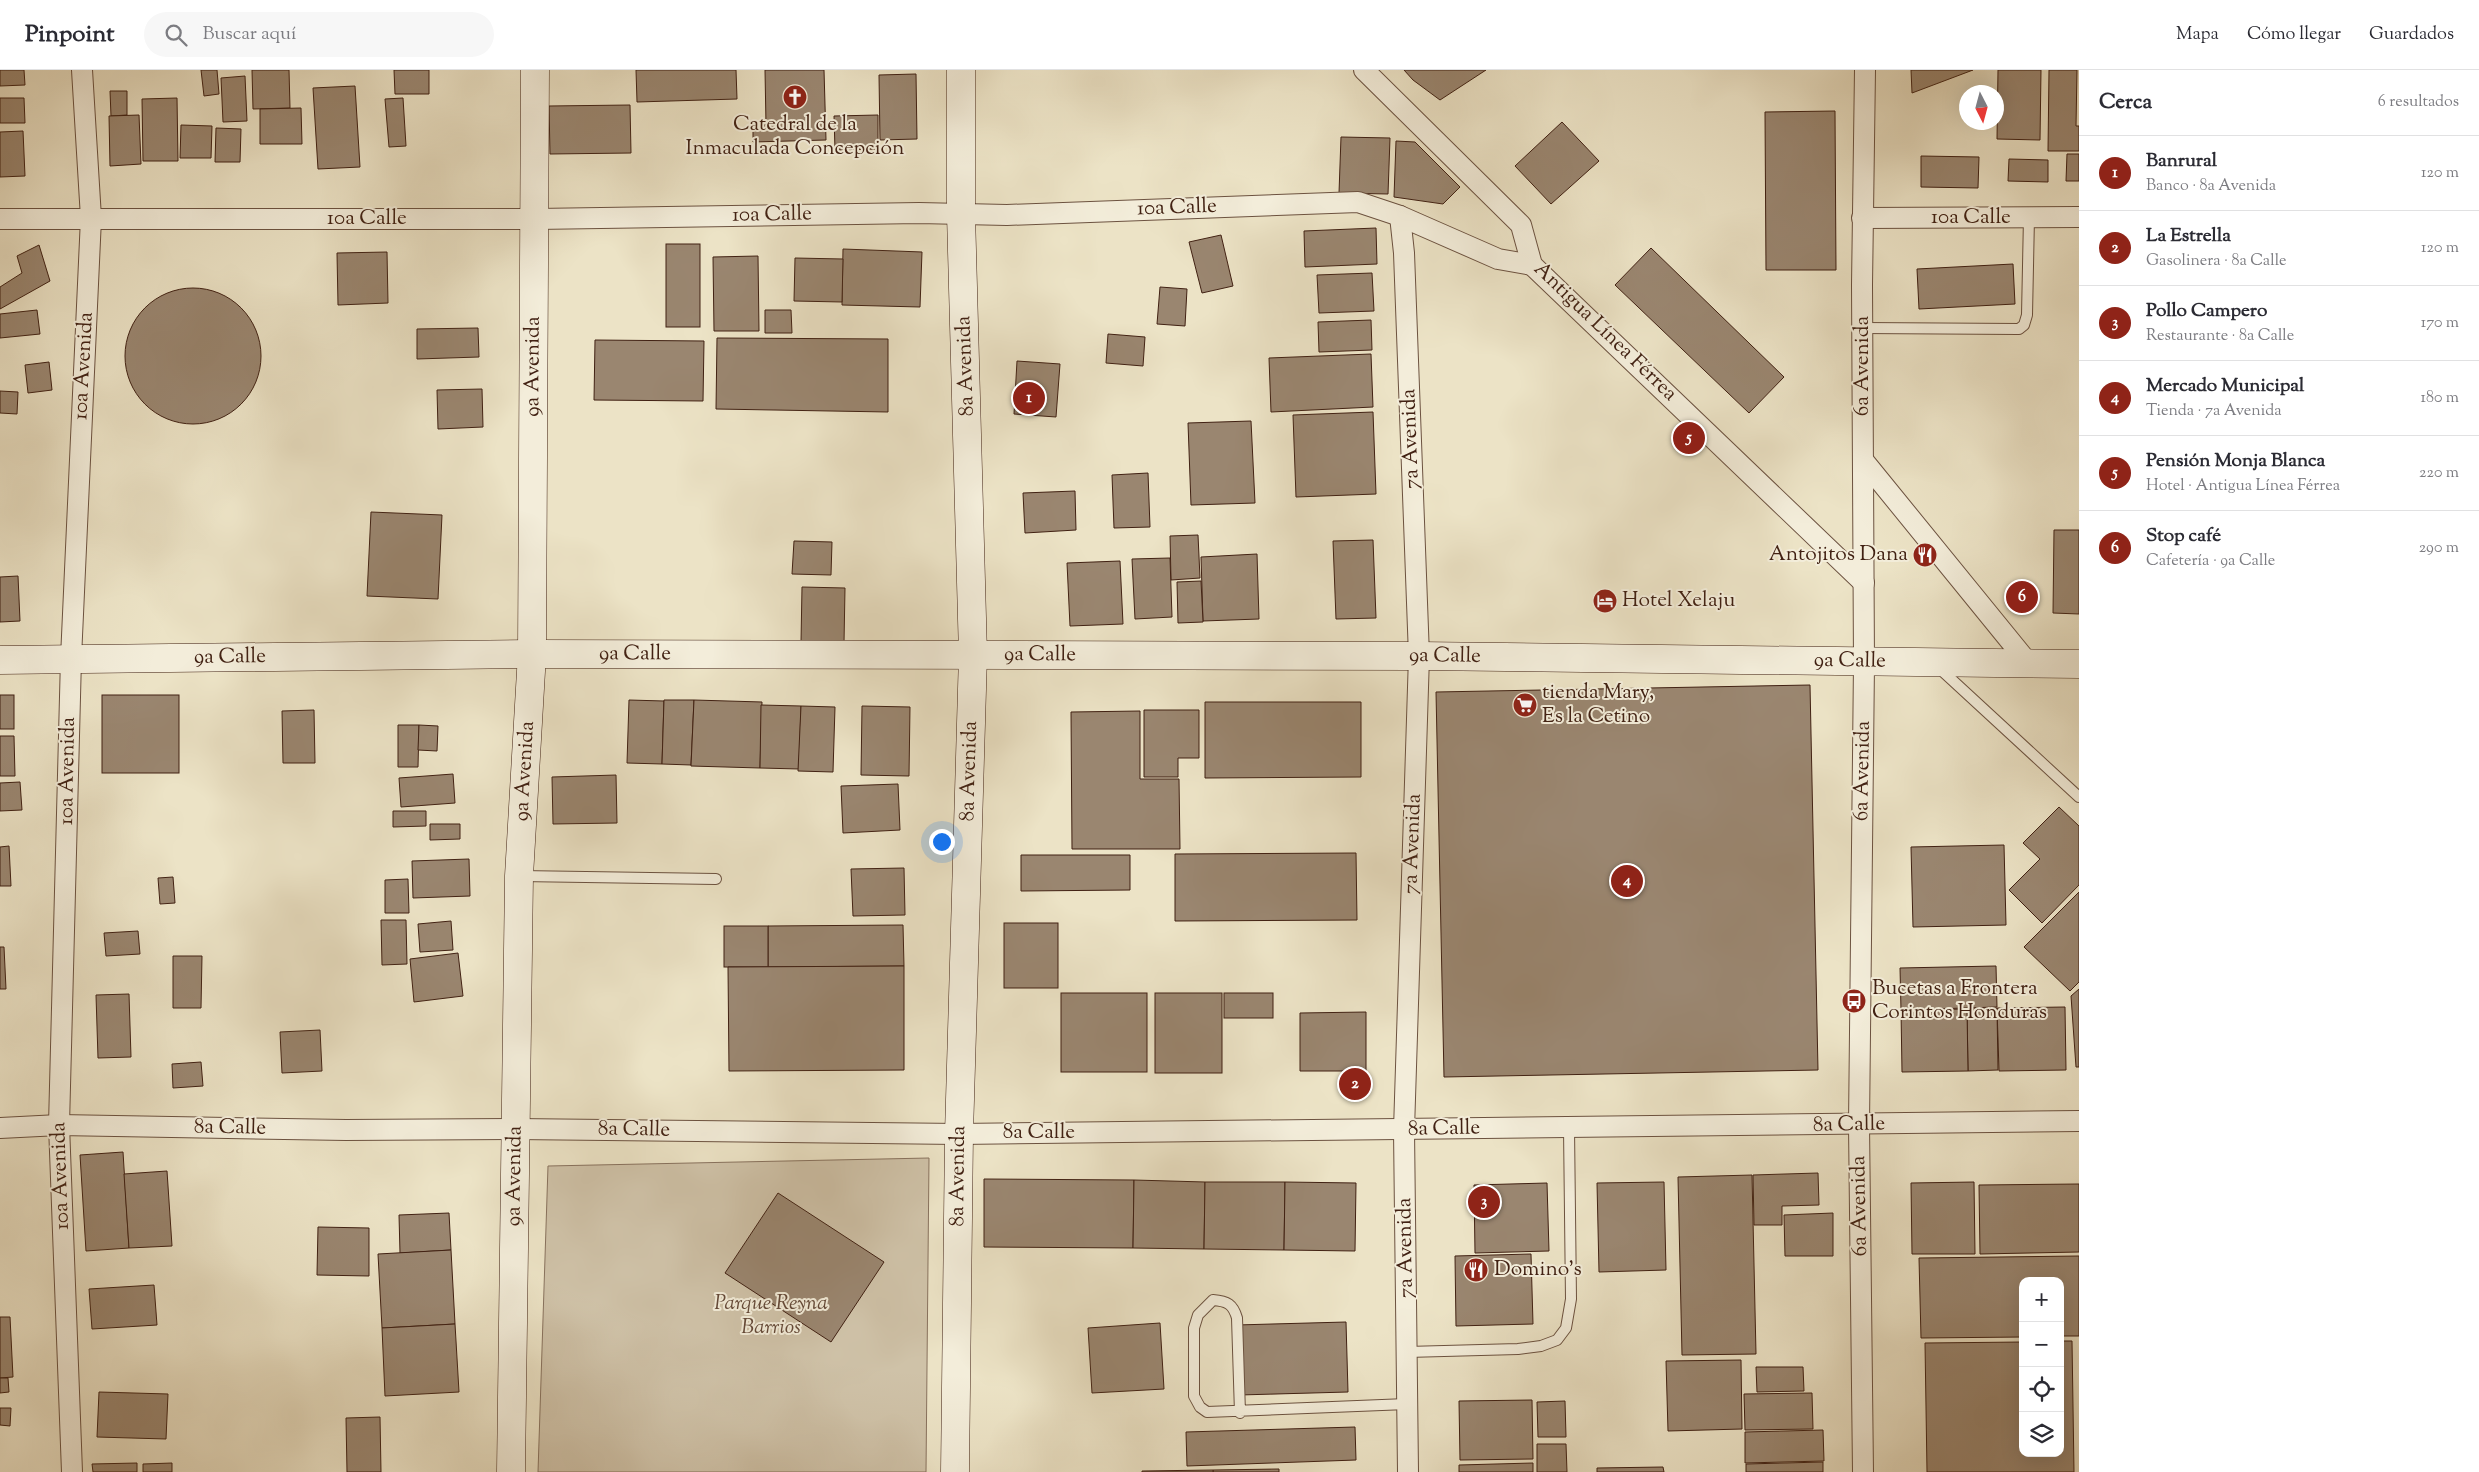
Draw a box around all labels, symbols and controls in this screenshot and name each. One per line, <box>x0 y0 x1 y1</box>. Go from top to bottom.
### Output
search box <box>144 12 494 57</box>
text: Pinpoint <box>25 18 114 52</box>
icon: search <box>162 21 190 49</box>
text: Buscar aquí <box>202 21 296 48</box>
text: Mapa <box>2176 22 2219 48</box>
text: Cómo llegar <box>2247 22 2341 48</box>
text: Guardados <box>2369 22 2454 48</box>
church icon: Catedral de la Inmaculada Concepción <box>782 84 808 110</box>
north arrow <box>1959 85 2004 130</box>
text: Cerca <box>2099 88 2152 118</box>
text: 6 resultados <box>2378 91 2459 114</box>
place label: Catedral de la Inmaculada Concepción <box>686 110 904 164</box>
text: Banrural <box>2146 148 2217 175</box>
text: 1 <box>2112 162 2118 185</box>
text: 120 m <box>2421 162 2459 185</box>
text: Banco · 8a Avenida <box>2146 175 2276 198</box>
street label: 10a Calle <box>1137 192 1217 224</box>
street label: 10a Calle <box>732 199 812 231</box>
street label: 10a Calle <box>1931 203 2011 233</box>
street label: 10a Calle <box>327 204 407 234</box>
text: La Estrella <box>2146 223 2231 250</box>
text: 2 <box>2111 237 2119 260</box>
text: 120 m <box>2421 237 2459 260</box>
text: Gasolinera · 8a Calle <box>2146 250 2286 273</box>
street label: Antigua Línea Férrea <box>1526 255 1684 409</box>
text: Pollo Campero <box>2146 298 2267 325</box>
street label: 10a Avenida <box>66 311 102 421</box>
text: 3 <box>2112 312 2118 335</box>
text: 170 m <box>2421 312 2459 335</box>
street label: 8a Avenida <box>949 315 983 417</box>
street label: 6a Avenida <box>1848 315 1878 416</box>
street label: 9a Avenida <box>518 316 549 417</box>
text: Restaurante · 8a Calle <box>2146 325 2294 348</box>
text: Mercado Municipal <box>2146 373 2304 400</box>
pin: 1 <box>1013 379 1045 417</box>
text: 4 <box>2111 387 2119 410</box>
text: 180 m <box>2420 387 2459 410</box>
street label: 7a Avenida <box>1394 388 1428 490</box>
text: Tienda · 7a Avenida <box>2146 400 2282 423</box>
pin: 5 <box>1673 419 1705 457</box>
text: Pensión Monja Blanca <box>2146 448 2325 475</box>
text: 5 <box>2112 462 2118 485</box>
text: 220 m <box>2419 462 2459 485</box>
text: Hotel · Antigua Línea Férrea <box>2146 475 2340 498</box>
text: Stop café <box>2146 523 2221 550</box>
text: 6 <box>2111 537 2119 560</box>
text: 290 m <box>2419 537 2459 560</box>
place label: Antojitos Dana <box>1769 540 1908 570</box>
restaurant icon: Antojitos Dana <box>1912 542 1938 568</box>
text: Cafetería · 9a Calle <box>2146 550 2275 573</box>
pin: 6 <box>2006 578 2038 616</box>
place label: Hotel Xelaju <box>1622 586 1735 616</box>
hotel icon: Hotel Xelaju <box>1592 588 1618 614</box>
street label: 9a Calle <box>599 639 671 669</box>
street label: 9a Calle <box>1004 640 1076 670</box>
street label: 9a Calle <box>1409 641 1481 672</box>
street label: 9a Calle <box>194 642 266 673</box>
street label: 9a Calle <box>1814 646 1886 677</box>
place label: tienda Mary, Es la Cetino <box>1542 678 1654 732</box>
supermarket icon: tienda Mary, Es la Cetino <box>1512 692 1538 718</box>
street label: 10a Avenida <box>52 716 84 825</box>
street label: 9a Avenida <box>507 720 543 822</box>
street label: 8a Avenida <box>953 720 986 822</box>
street label: 6a Avenida <box>1847 720 1879 822</box>
street label: 7a Avenida <box>1396 793 1430 895</box>
your location <box>929 829 955 855</box>
pin: 4 <box>1611 862 1643 900</box>
place label: Bucetas a Frontera Corintos Honduras <box>1872 974 2047 1028</box>
bus stop icon: Bucetas a Frontera Corintos Honduras <box>1841 988 1867 1014</box>
pin: 2 <box>1339 1065 1371 1103</box>
street label: 8a Calle <box>1813 1109 1885 1141</box>
street label: 8a Calle <box>194 1112 266 1144</box>
street label: 8a Calle <box>1408 1113 1480 1145</box>
street label: 8a Calle <box>598 1114 670 1146</box>
street label: 8a Calle <box>1003 1118 1075 1148</box>
street label: 10a Avenida <box>44 1121 78 1231</box>
street label: 9a Avenida <box>499 1125 531 1226</box>
street label: 8a Avenida <box>943 1125 974 1226</box>
street label: 6a Avenida <box>1844 1155 1876 1257</box>
pin: 3 <box>1468 1183 1500 1221</box>
street label: 7a Avenida <box>1390 1197 1422 1299</box>
place label: Domino's <box>1494 1255 1582 1285</box>
restaurant icon: Domino's <box>1463 1257 1489 1283</box>
map controls <box>2019 1277 2064 1457</box>
button: + <box>2019 1277 2064 1322</box>
park label: Parque Reyna Barrios <box>714 1289 828 1343</box>
button: − <box>2019 1322 2064 1367</box>
button: locate <box>2019 1367 2064 1412</box>
button: layers <box>2019 1412 2064 1457</box>

